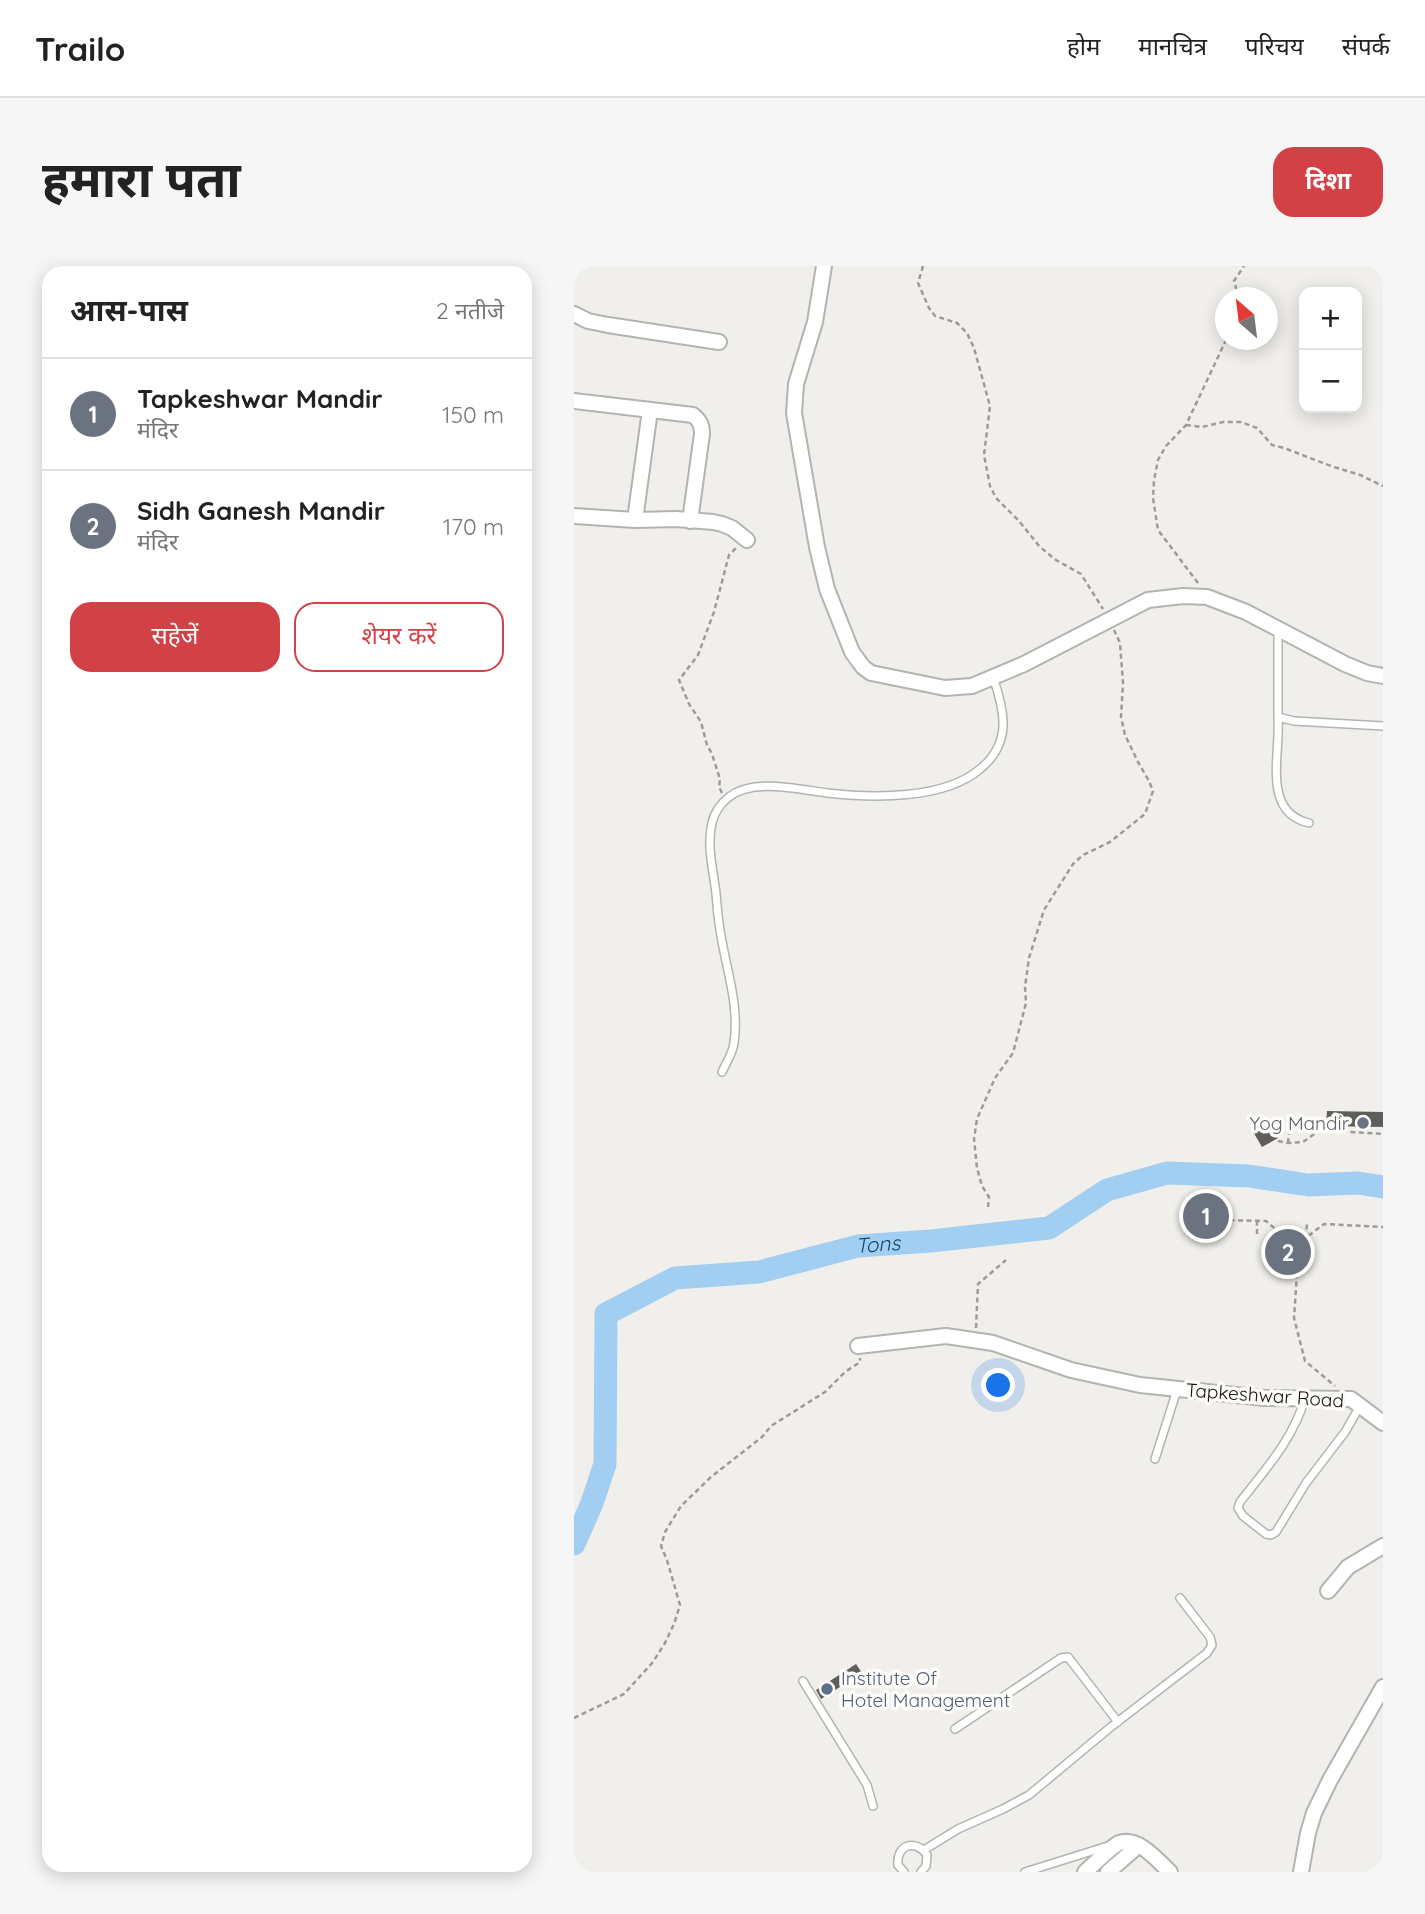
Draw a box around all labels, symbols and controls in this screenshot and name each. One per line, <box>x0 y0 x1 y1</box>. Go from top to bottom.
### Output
text: Trailo <box>35 28 125 69</box>
text: होम <box>1067 31 1100 61</box>
text: मानचित्र <box>1138 31 1207 61</box>
text: परिचय <box>1245 31 1304 61</box>
text: संपर्क <box>1342 31 1390 61</box>
button: दिशा <box>1273 147 1383 217</box>
text: हमारा पता <box>42 148 241 209</box>
north arrow <box>1215 287 1278 350</box>
map controls <box>1299 287 1362 413</box>
button: + <box>1299 287 1362 350</box>
text: आस-पास <box>70 291 188 329</box>
text: 2 नतीजे <box>436 296 504 325</box>
button: − <box>1299 350 1362 413</box>
text: Tapkeshwar Mandir <box>137 382 383 415</box>
text: 1 <box>89 400 97 429</box>
text: 150 m <box>442 400 504 429</box>
text: मंदिर <box>137 415 178 444</box>
text: Sidh Ganesh Mandir <box>137 494 385 527</box>
text: 2 <box>86 512 100 541</box>
text: 170 m <box>443 512 504 541</box>
text: मंदिर <box>137 527 178 556</box>
button: सहेजें <box>70 602 280 672</box>
button: शेयर करें <box>294 602 504 672</box>
place label: Yog Mandir <box>1250 1111 1350 1135</box>
marker: Yog Mandir <box>1355 1115 1371 1131</box>
pin: 1 <box>1183 1190 1229 1242</box>
pin: 2 <box>1265 1226 1311 1278</box>
water label: Tons <box>854 1229 902 1258</box>
your location <box>981 1368 1015 1402</box>
street label: Tapkeshwar Road <box>1185 1378 1345 1412</box>
place label: Institute Of Hotel Management <box>841 1666 1010 1712</box>
marker: Institute Of Hotel Management <box>819 1681 835 1697</box>

